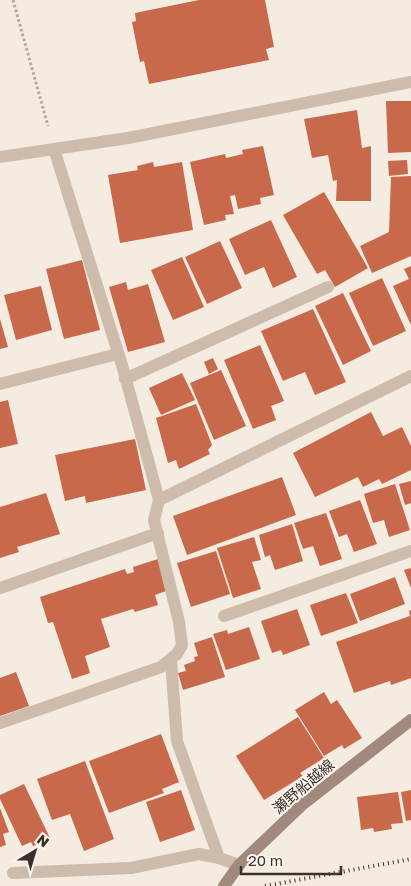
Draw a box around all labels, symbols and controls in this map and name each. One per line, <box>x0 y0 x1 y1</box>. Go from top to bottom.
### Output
street label: 瀬野船越線 <box>268 755 338 817</box>
north arrow <box>10 826 60 876</box>
text: N <box>34 830 53 850</box>
scale bar <box>241 844 341 876</box>
text: 20 m <box>248 851 283 869</box>

